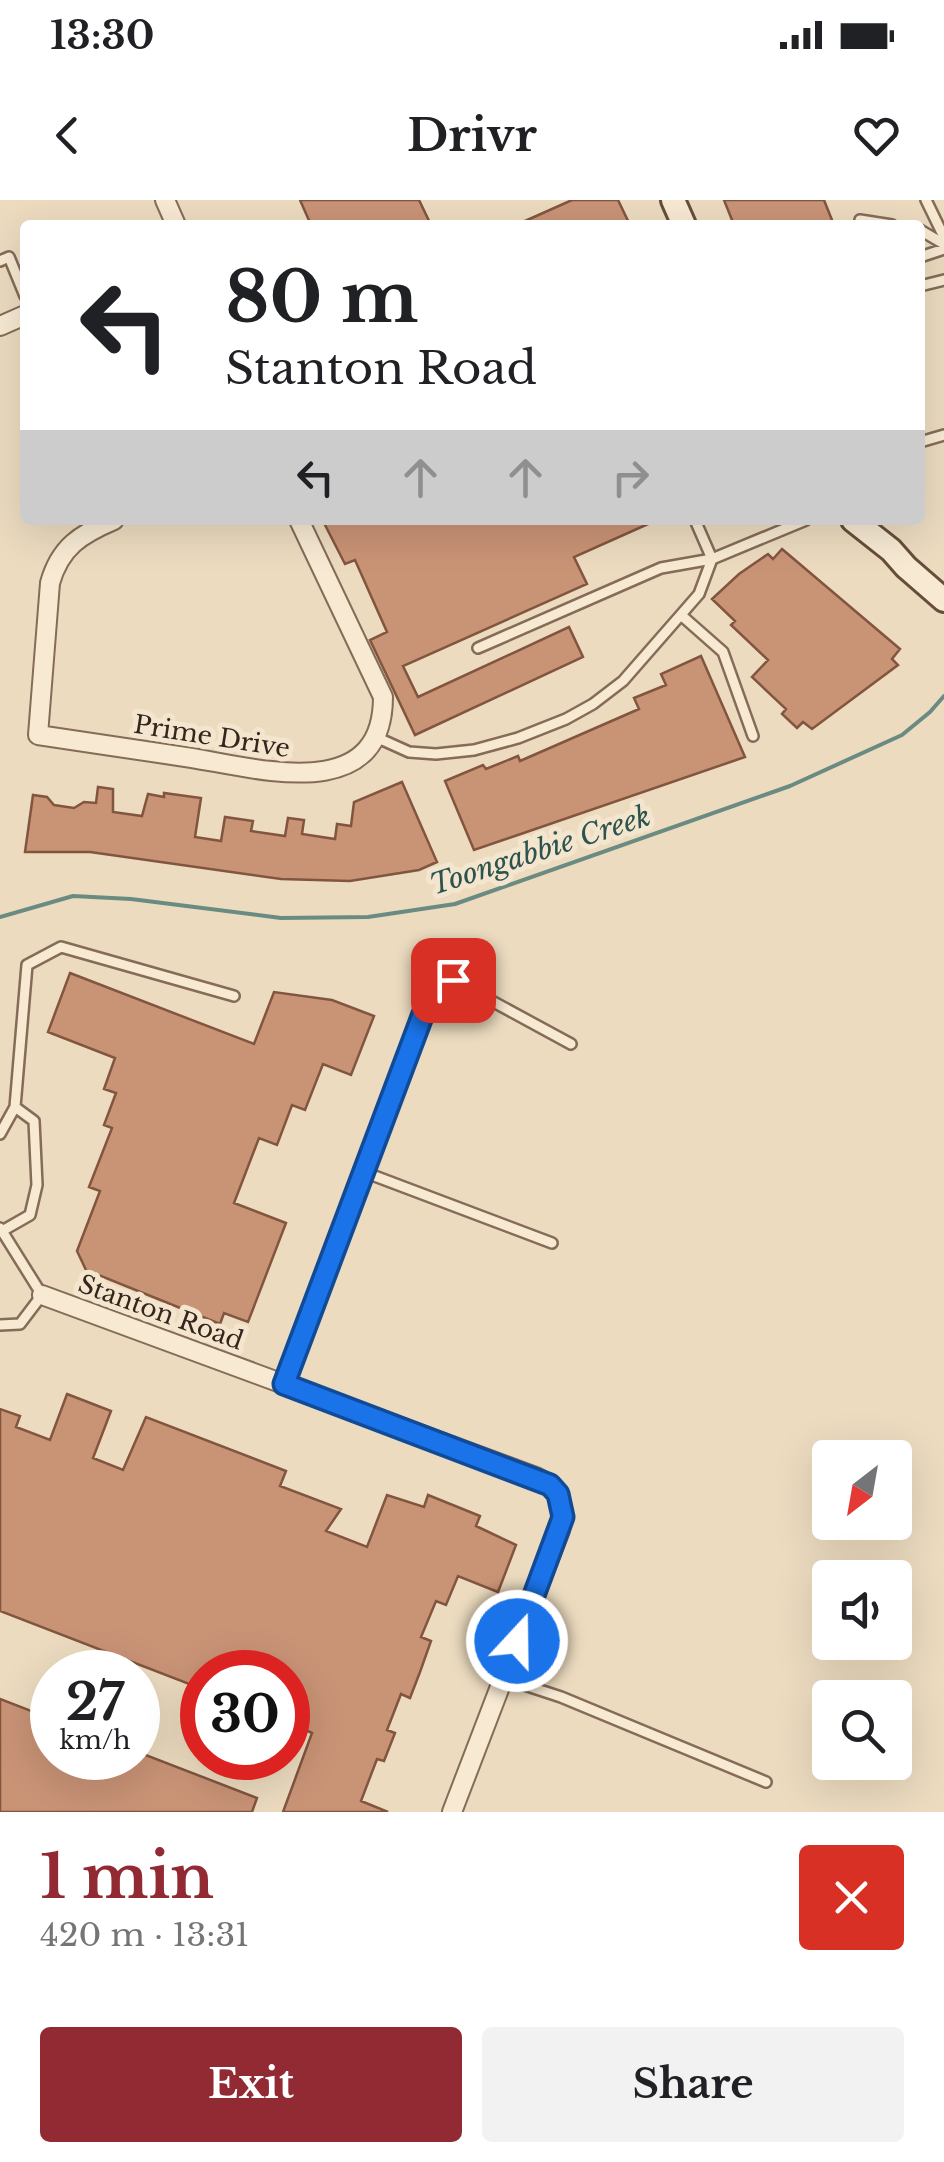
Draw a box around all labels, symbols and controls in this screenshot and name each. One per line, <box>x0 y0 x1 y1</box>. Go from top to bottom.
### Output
text: 13:30 <box>50 12 154 59</box>
text: Drivr <box>407 107 537 163</box>
icon: back <box>40 108 95 163</box>
icon: heart <box>849 108 904 163</box>
text: 80 m <box>225 254 418 341</box>
icon: left <box>60 260 190 390</box>
text: Stanton Road <box>225 340 537 396</box>
icon: left <box>288 450 343 505</box>
icon: ahead <box>393 450 448 505</box>
icon: ahead <box>498 450 553 505</box>
icon: right <box>603 450 658 505</box>
street label: Prime Drive <box>132 709 292 764</box>
water label: Toongabbie Creek <box>425 798 655 903</box>
pin <box>411 938 496 1023</box>
icon: arrive <box>426 953 481 1008</box>
street label: Stanton Road <box>74 1268 248 1357</box>
north arrow <box>812 1440 912 1540</box>
map controls <box>812 1440 912 1780</box>
button: sound <box>812 1560 912 1660</box>
position arrow <box>465 1589 569 1693</box>
speed limit sign: 30 <box>180 1650 310 1780</box>
text: 27 <box>66 1671 124 1734</box>
button: search <box>812 1680 912 1780</box>
text: km/h <box>60 1725 130 1756</box>
text: 1 min <box>40 1840 214 1914</box>
button: close <box>799 1845 904 1950</box>
text: 420 m · 13:31 <box>40 1915 249 1955</box>
button: Exit <box>40 2027 462 2142</box>
button: Share <box>482 2027 904 2142</box>

